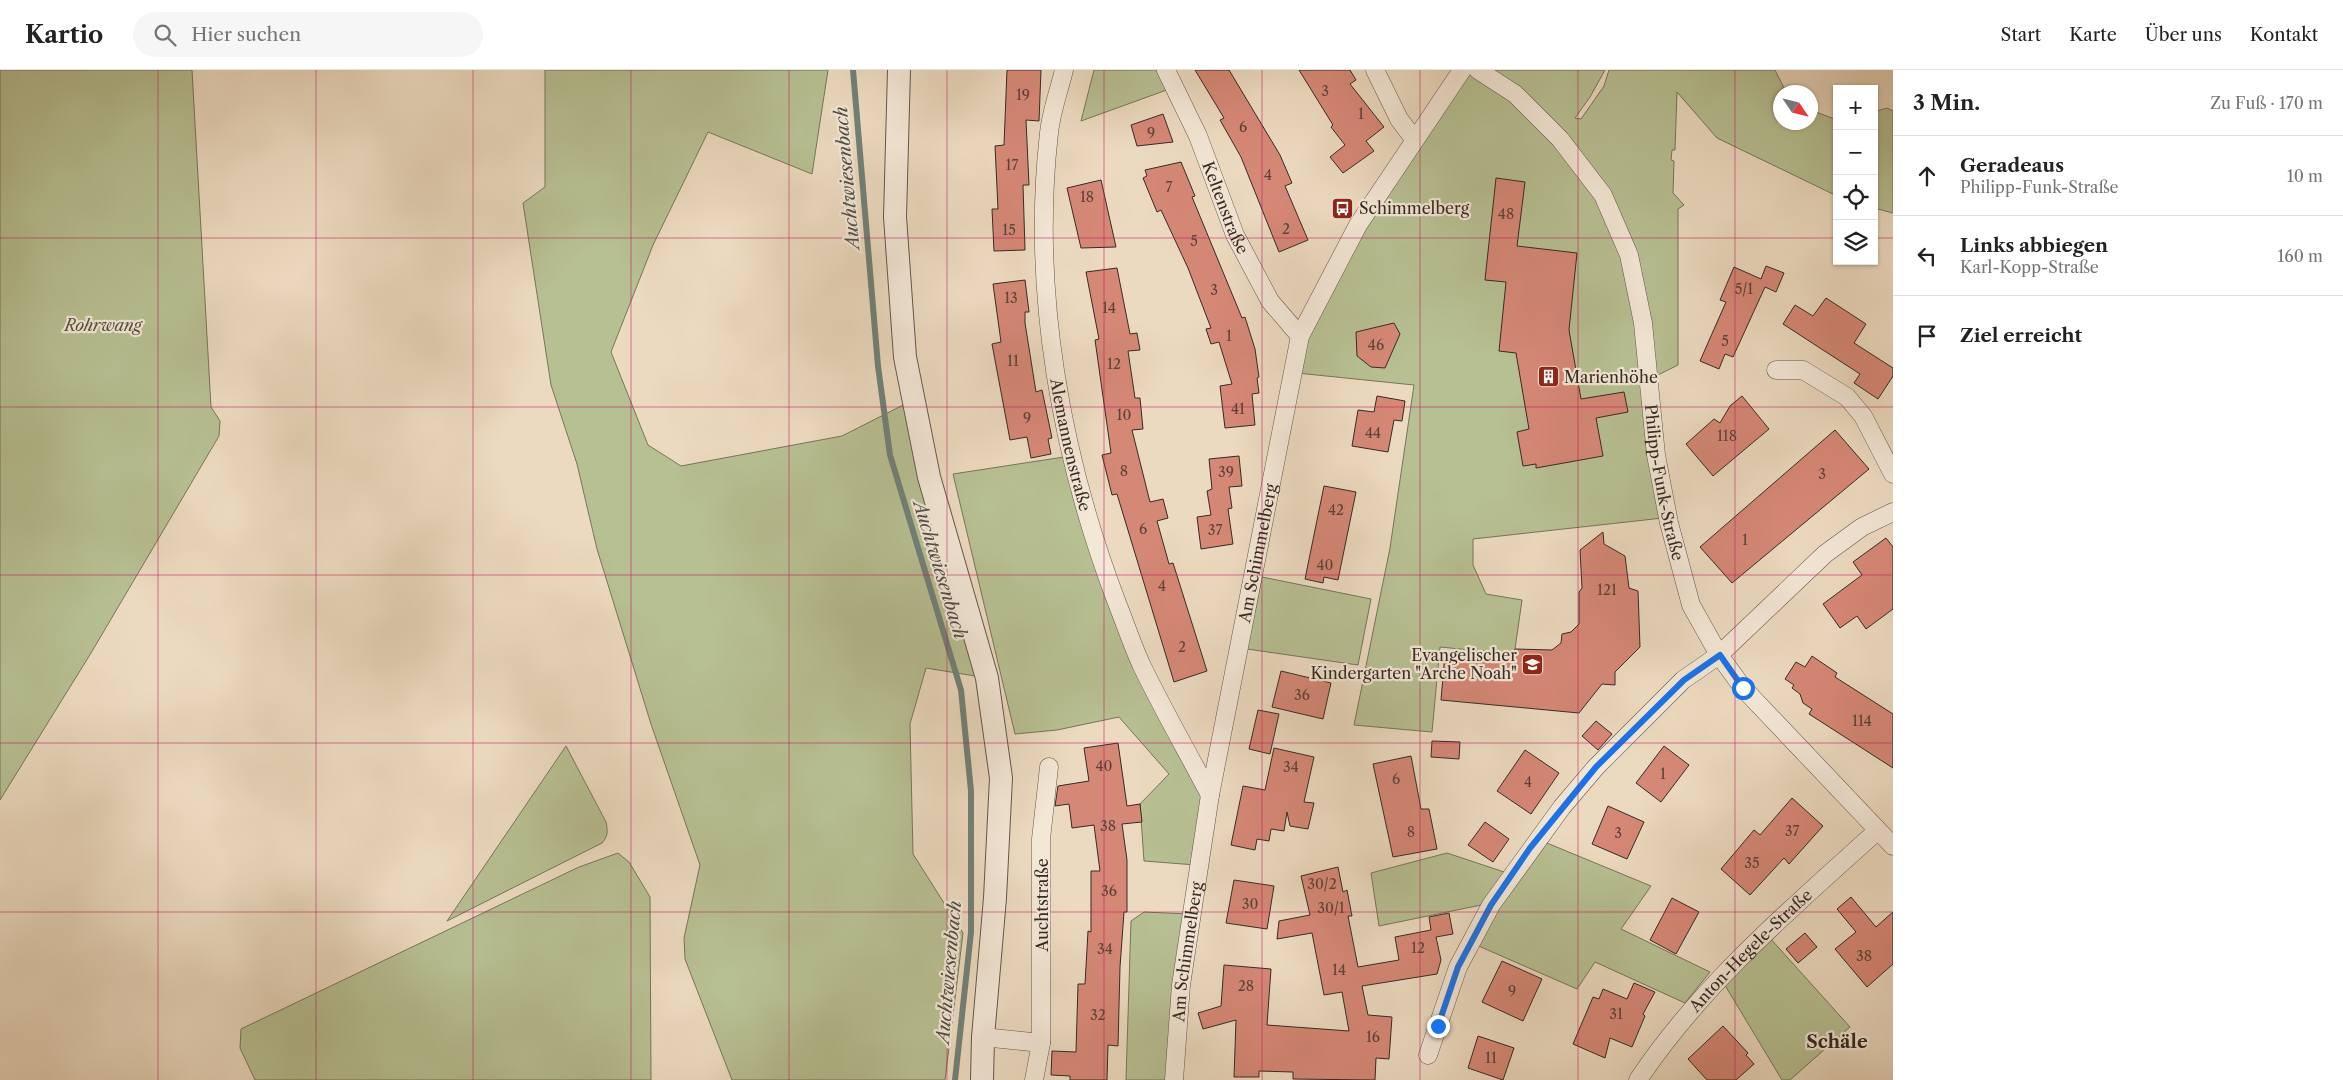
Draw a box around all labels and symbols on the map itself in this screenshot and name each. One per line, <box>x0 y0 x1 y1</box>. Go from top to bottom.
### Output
house number: 3 <box>1321 82 1329 100</box>
north arrow <box>1773 85 1818 130</box>
house number: 19 <box>1016 86 1030 104</box>
house number: 1 <box>1358 105 1364 123</box>
water label: Auchtwiesenbach <box>830 106 864 253</box>
house number: 6 <box>1239 118 1247 136</box>
house number: 9 <box>1147 124 1155 142</box>
house number: 17 <box>1006 156 1018 174</box>
street label: Keltenstraße <box>1198 158 1253 257</box>
house number: 4 <box>1264 166 1272 184</box>
house number: 7 <box>1166 178 1173 196</box>
house number: 18 <box>1080 188 1094 206</box>
bus stop icon: Schimmelberg <box>1331 196 1355 220</box>
place label: Schimmelberg <box>1359 198 1470 218</box>
house number: 48 <box>1498 205 1514 223</box>
house number: 2 <box>1282 220 1290 238</box>
house number: 15 <box>1002 221 1016 239</box>
house number: 5 <box>1190 232 1198 250</box>
house number: 5/1 <box>1735 280 1753 298</box>
house number: 3 <box>1210 281 1218 299</box>
house number: 13 <box>1004 289 1018 307</box>
house number: 14 <box>1102 299 1116 317</box>
park label: Rohrwang <box>63 315 143 335</box>
house number: 1 <box>1226 327 1232 345</box>
house number: 5 <box>1721 332 1729 350</box>
house number: 46 <box>1368 336 1384 354</box>
house number: 11 <box>1007 352 1019 370</box>
house number: 12 <box>1107 355 1121 373</box>
building icon: Marienhöhe <box>1536 365 1560 389</box>
place label: Marienhöhe <box>1564 367 1658 387</box>
street label: Alemannenstraße <box>1046 376 1096 514</box>
house number: 41 <box>1231 400 1245 418</box>
street label: Philipp-Funk-Straße <box>1641 403 1689 563</box>
house number: 10 <box>1117 406 1131 424</box>
house number: 9 <box>1023 409 1031 427</box>
house number: 44 <box>1365 424 1381 442</box>
house number: 118 <box>1717 427 1737 445</box>
house number: 8 <box>1120 462 1128 480</box>
house number: 39 <box>1218 463 1234 481</box>
house number: 3 <box>1818 465 1826 483</box>
street label: Am Schimmelberg <box>1234 481 1281 625</box>
water label: Auchtwiesenbach <box>908 495 971 642</box>
house number: 42 <box>1328 501 1344 519</box>
house number: 6 <box>1139 520 1147 538</box>
house number: 37 <box>1208 521 1222 539</box>
house number: 1 <box>1742 531 1748 549</box>
house number: 40 <box>1317 556 1334 574</box>
house number: 4 <box>1158 577 1166 595</box>
house number: 121 <box>1597 581 1617 599</box>
house number: 2 <box>1178 638 1186 656</box>
place label: Evangelischer Kindergarten "Arche Noah" <box>1310 645 1517 683</box>
school or university icon: Evangelischer Kindergarten "Arche Noah" <box>1521 652 1545 676</box>
route start <box>1732 677 1755 700</box>
house number: 36 <box>1294 686 1310 704</box>
house number: 114 <box>1852 712 1872 730</box>
house number: 40 <box>1096 757 1113 775</box>
house number: 34 <box>1283 758 1299 776</box>
house number: 1 <box>1660 765 1666 783</box>
house number: 6 <box>1392 770 1400 788</box>
house number: 4 <box>1524 773 1532 791</box>
house number: 38 <box>1100 817 1116 835</box>
house number: 37 <box>1785 822 1799 840</box>
house number: 8 <box>1407 823 1415 841</box>
house number: 3 <box>1614 824 1622 842</box>
house number: 35 <box>1744 854 1760 872</box>
street label: Auchtstraße <box>1032 858 1052 953</box>
house number: 30/2 <box>1307 875 1337 893</box>
street label: Am Schimmelberg <box>1168 880 1207 1024</box>
house number: 36 <box>1101 882 1117 900</box>
street label: Anton-Hegele-Straße <box>1684 885 1816 1017</box>
house number: 30 <box>1242 895 1258 913</box>
house number: 30/1 <box>1317 899 1345 917</box>
water label: Auchtwiesenbach <box>932 900 966 1047</box>
house number: 12 <box>1411 939 1425 957</box>
house number: 34 <box>1097 940 1113 958</box>
house number: 38 <box>1856 947 1872 965</box>
house number: 14 <box>1332 961 1346 979</box>
house number: 28 <box>1238 977 1254 995</box>
house number: 9 <box>1508 982 1516 1000</box>
house number: 31 <box>1609 1005 1623 1023</box>
house number: 32 <box>1090 1006 1106 1024</box>
route end <box>1427 1015 1450 1038</box>
house number: 16 <box>1366 1028 1380 1046</box>
district label: Schäle <box>1806 1031 1868 1053</box>
house number: 11 <box>1485 1049 1497 1067</box>

